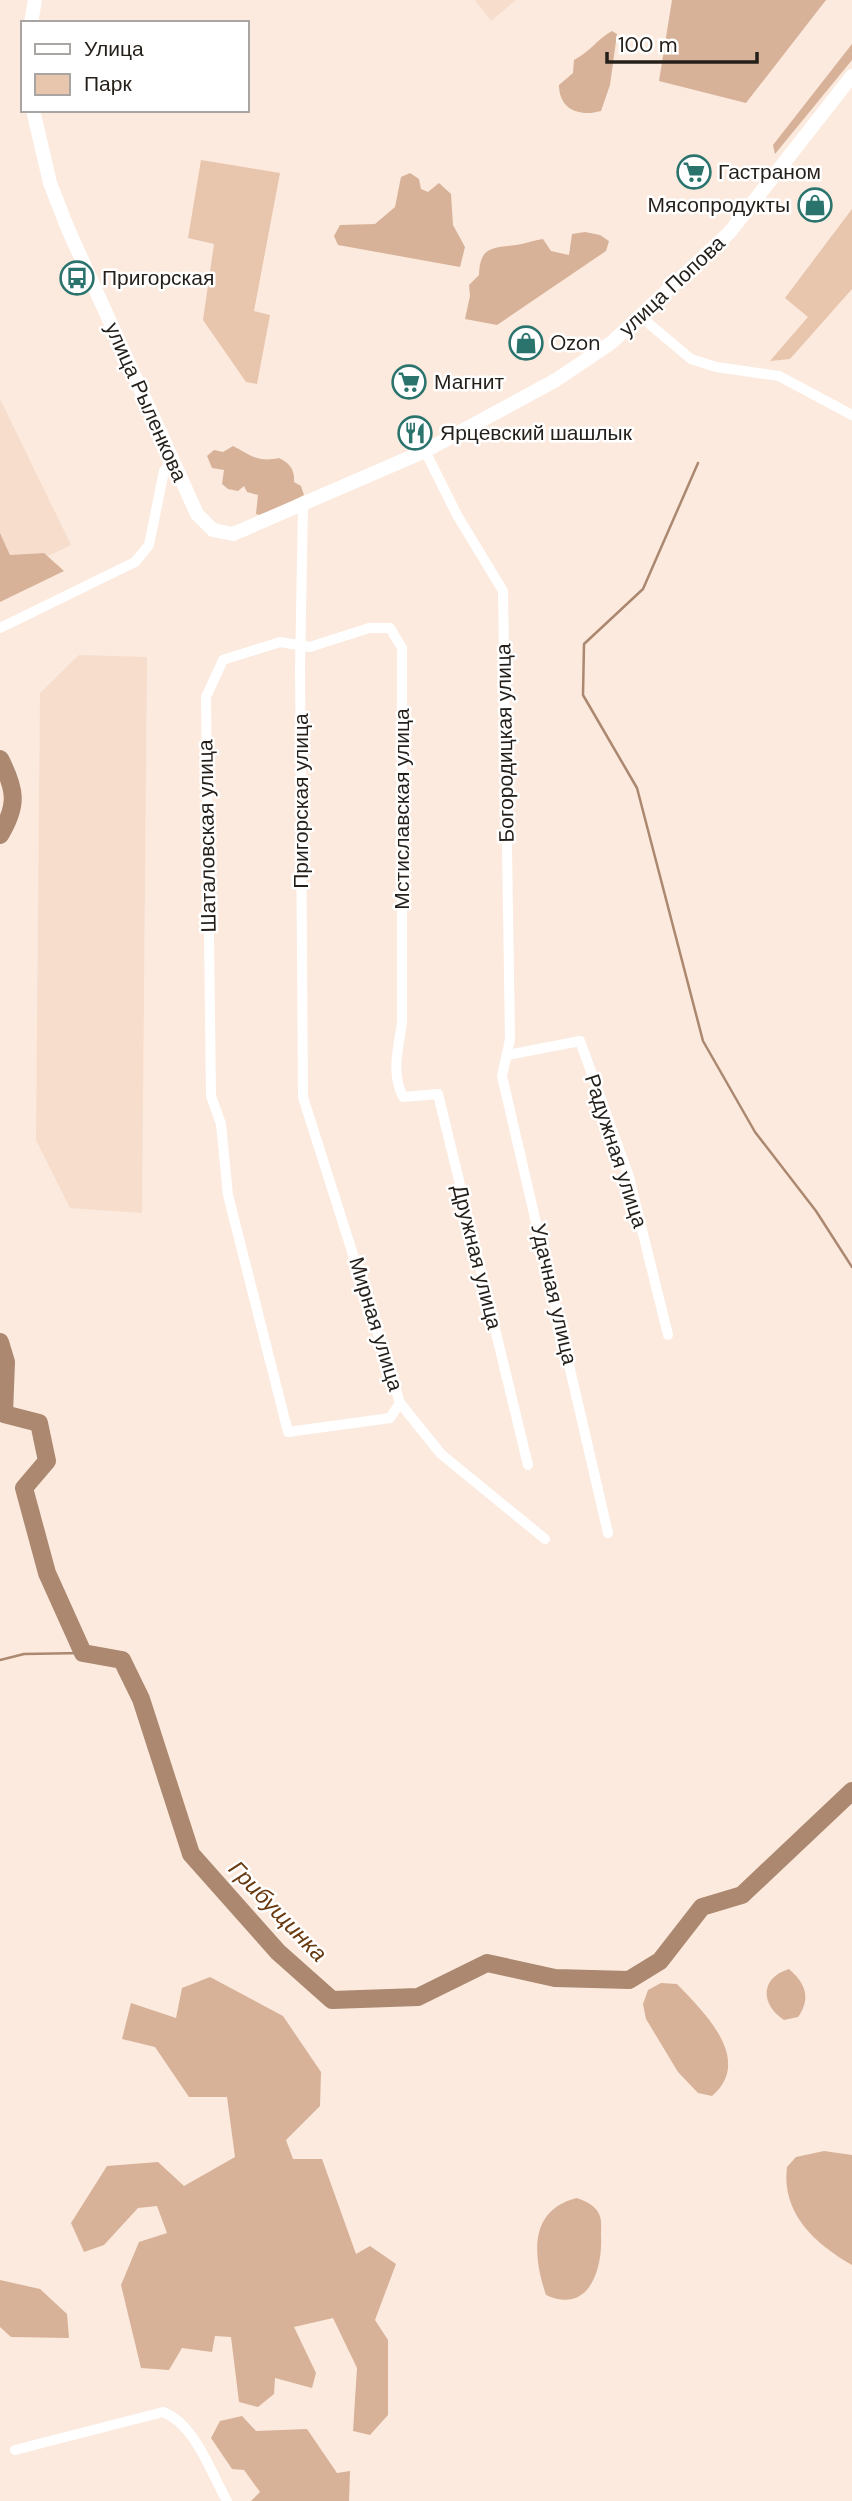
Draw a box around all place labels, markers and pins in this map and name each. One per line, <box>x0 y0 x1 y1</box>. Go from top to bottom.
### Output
supermarket icon: Гастраном <box>675 153 713 191</box>
place label: Гастраном <box>718 158 821 186</box>
shop icon: Мясопродукты <box>796 186 834 224</box>
place label: Мясопродукты <box>648 191 790 219</box>
bus stop icon: Пригорская <box>58 259 96 297</box>
place label: Пригорская <box>102 264 214 292</box>
shop icon: Ozon <box>507 324 545 362</box>
place label: Ozon <box>550 329 600 357</box>
supermarket icon: Магнит <box>390 363 428 401</box>
place label: Магнит <box>434 368 504 396</box>
restaurant icon: Ярцевский шашлык <box>396 414 434 452</box>
place label: Ярцевский шашлык <box>440 419 633 447</box>

